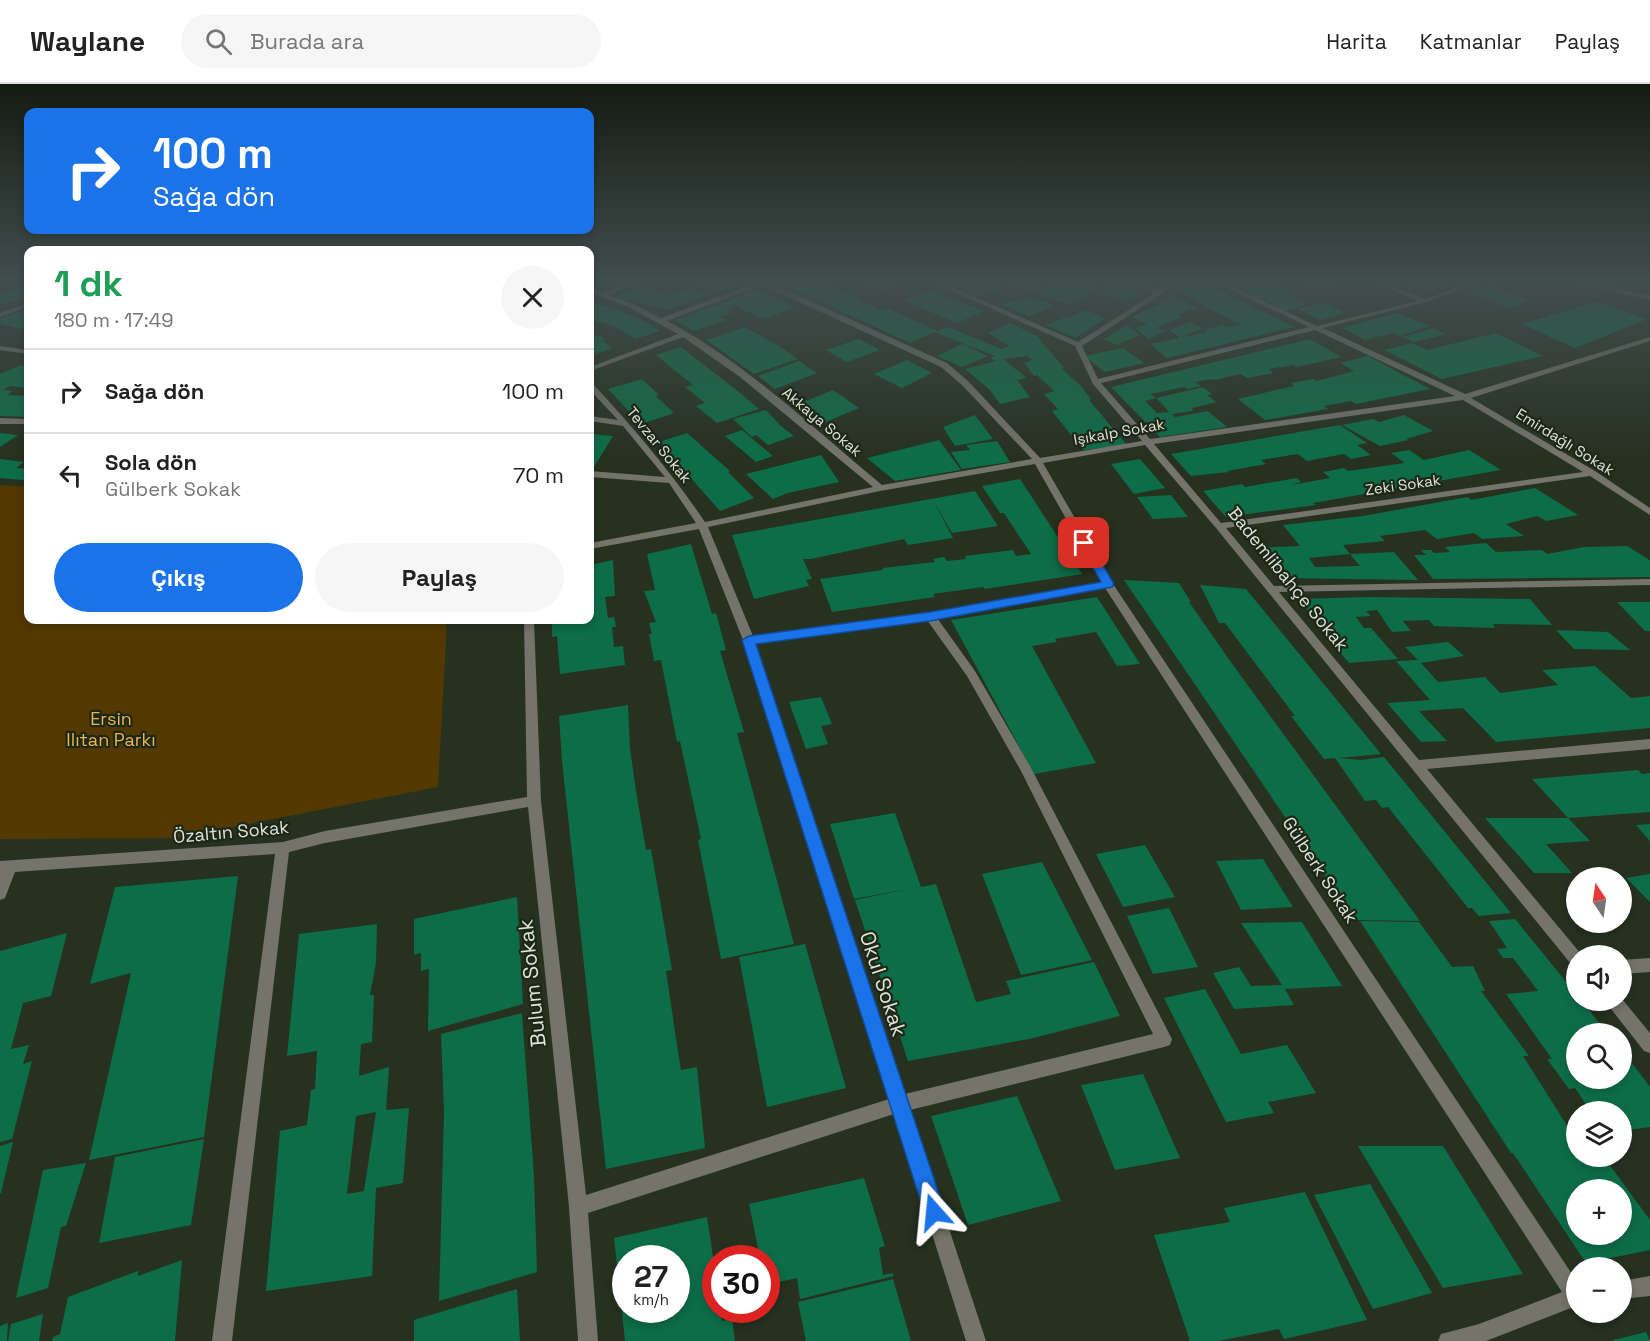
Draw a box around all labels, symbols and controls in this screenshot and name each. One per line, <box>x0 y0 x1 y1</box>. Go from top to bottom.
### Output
search box <box>181 14 601 68</box>
text: Waylane <box>30 23 145 59</box>
icon: search <box>202 25 235 58</box>
text: Burada ara <box>250 27 364 55</box>
text: Harita <box>1326 28 1387 55</box>
text: Katmanlar <box>1420 28 1522 55</box>
text: Paylaş <box>1555 28 1620 55</box>
text: 100 m <box>153 127 273 180</box>
icon: right <box>54 132 132 210</box>
text: Sağa dön <box>153 179 275 214</box>
text: 1 dk <box>54 261 123 307</box>
button: close <box>501 266 564 329</box>
text: 180 m · 17:49 <box>54 307 173 333</box>
icon: right <box>54 375 87 408</box>
text: Sağa dön <box>105 377 204 405</box>
text: 100 m <box>502 377 564 405</box>
street label: Akkaya Sokak <box>778 383 866 461</box>
street label: Tevzar Sokak <box>623 403 696 487</box>
street label: Emirdağlı Sokak <box>1513 404 1618 479</box>
street label: Işıkalp Sokak <box>1072 414 1166 449</box>
text: Sola dön <box>105 448 197 476</box>
icon: left <box>54 459 87 492</box>
text: 70 m <box>513 461 564 489</box>
street label: Zeki Sokak <box>1364 470 1442 499</box>
text: Gülberk Sokak <box>105 476 241 502</box>
street label: Bademlibahçe Sokak <box>1223 502 1354 656</box>
pin <box>1058 517 1109 568</box>
icon: arrive <box>1067 526 1100 559</box>
button: Çıkış <box>54 543 303 612</box>
button: Paylaş <box>315 543 564 612</box>
park label: Ersin Ilıtan Parkı <box>66 707 156 751</box>
street label: Gülberk Sokak <box>1277 812 1364 928</box>
street label: Özaltın Sokak <box>172 815 290 848</box>
north arrow <box>1566 867 1632 933</box>
map controls <box>1566 867 1632 1323</box>
street label: Bulum Sokak <box>511 918 552 1048</box>
street label: Okul Sokak <box>854 928 913 1040</box>
button: sound <box>1566 945 1632 1011</box>
button: search <box>1566 1023 1632 1089</box>
button: layers <box>1566 1101 1632 1167</box>
button: + <box>1566 1179 1632 1245</box>
position arrow <box>902 1180 966 1244</box>
speed limit sign: 30 <box>702 1245 780 1323</box>
text: 27 <box>634 1257 668 1296</box>
button: − <box>1566 1257 1632 1323</box>
text: km/h <box>633 1290 669 1309</box>

